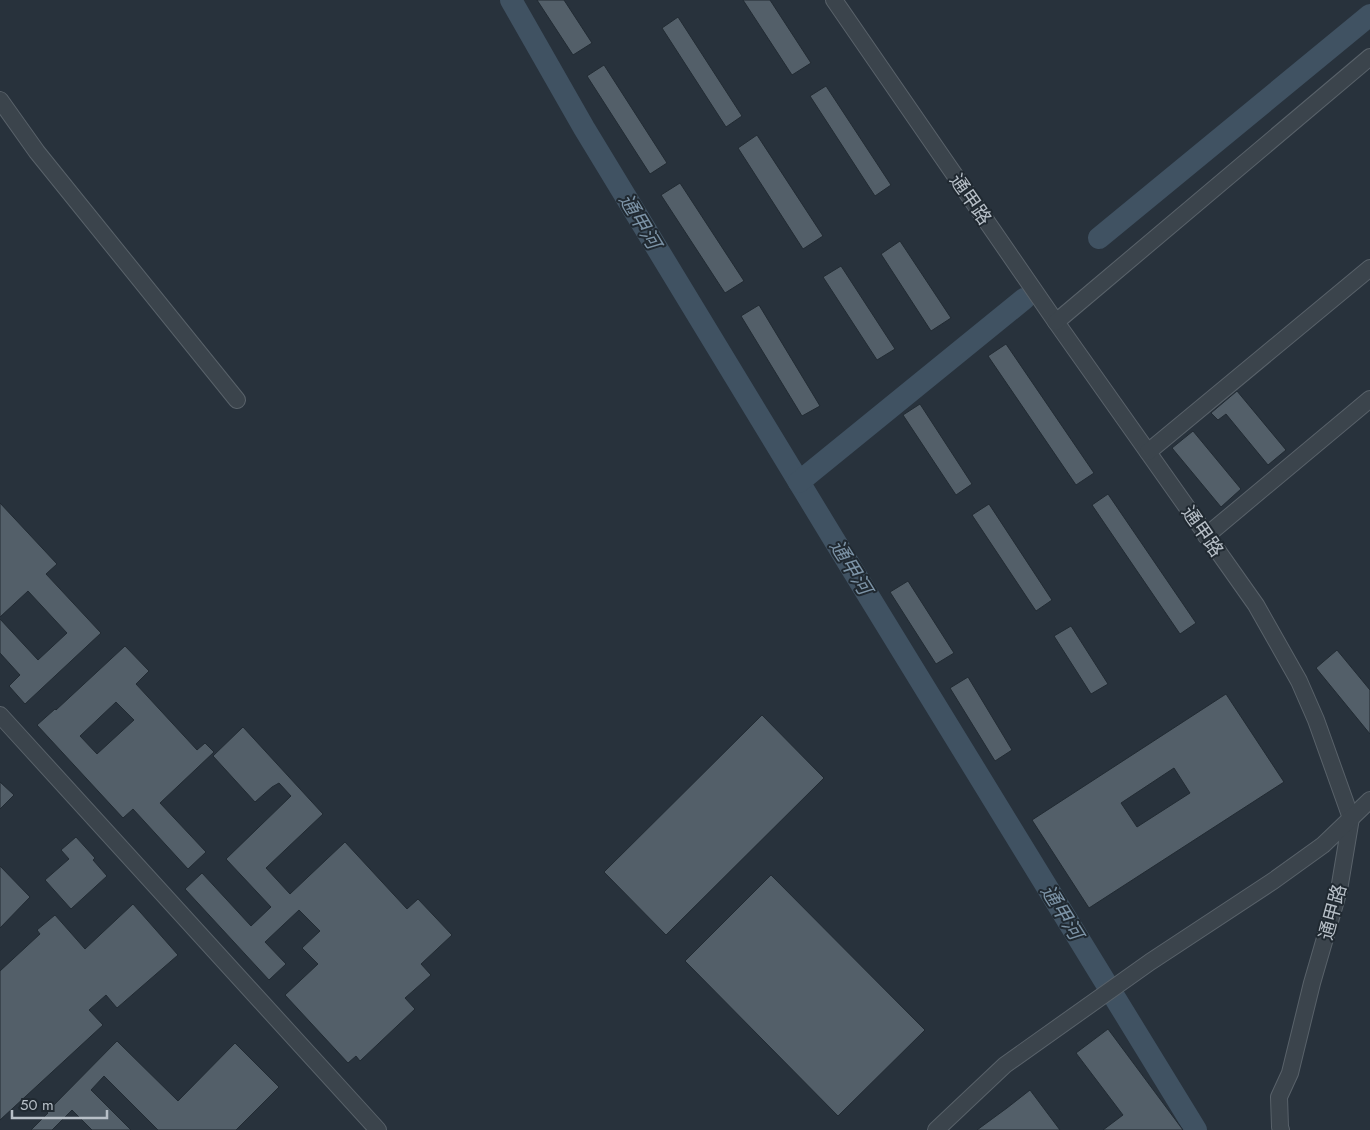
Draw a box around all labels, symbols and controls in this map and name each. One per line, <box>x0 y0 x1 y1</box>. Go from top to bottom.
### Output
street label: 通甲路 <box>943 168 998 230</box>
water label: 通甲河 <box>612 188 670 258</box>
street label: 通甲路 <box>1175 500 1230 562</box>
water label: 通甲河 <box>822 534 881 604</box>
water label: 通甲河 <box>1033 879 1092 949</box>
street label: 通甲路 <box>1312 881 1353 943</box>
scale bar <box>12 1088 108 1120</box>
text: 50 m <box>20 1094 54 1116</box>

